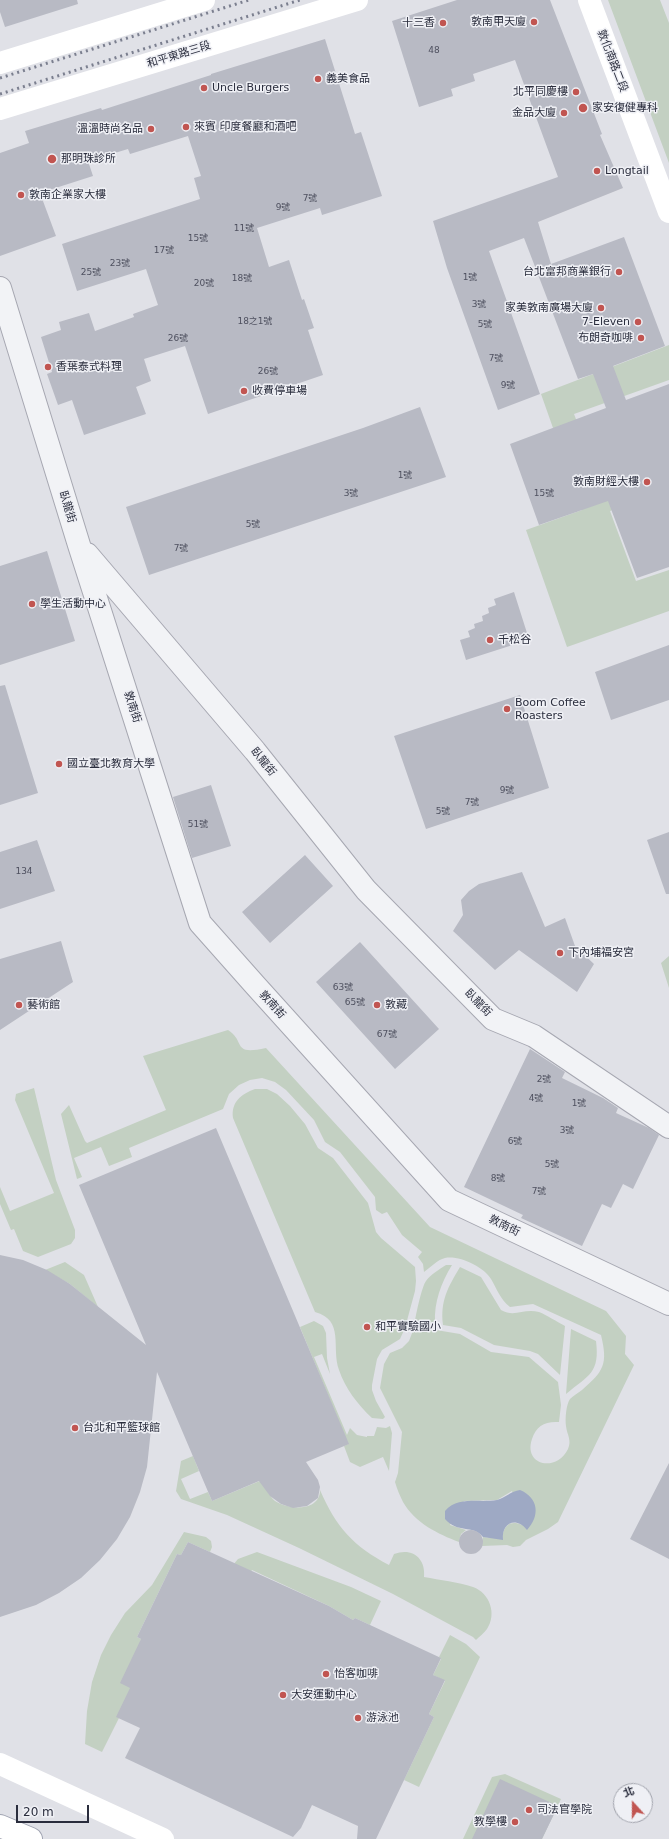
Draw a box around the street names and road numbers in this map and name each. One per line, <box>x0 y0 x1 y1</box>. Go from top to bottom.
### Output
street label: 敦化南路二段 <box>594 28 630 94</box>
street label: 和平東路三段 <box>146 39 212 71</box>
street label: 臥龍街 <box>56 489 78 525</box>
street label: 敦南街 <box>121 689 143 725</box>
street label: 臥龍街 <box>247 745 279 779</box>
street label: 臥龍街 <box>462 987 494 1019</box>
street label: 敦南街 <box>256 988 288 1022</box>
street label: 敦南街 <box>486 1213 522 1239</box>

